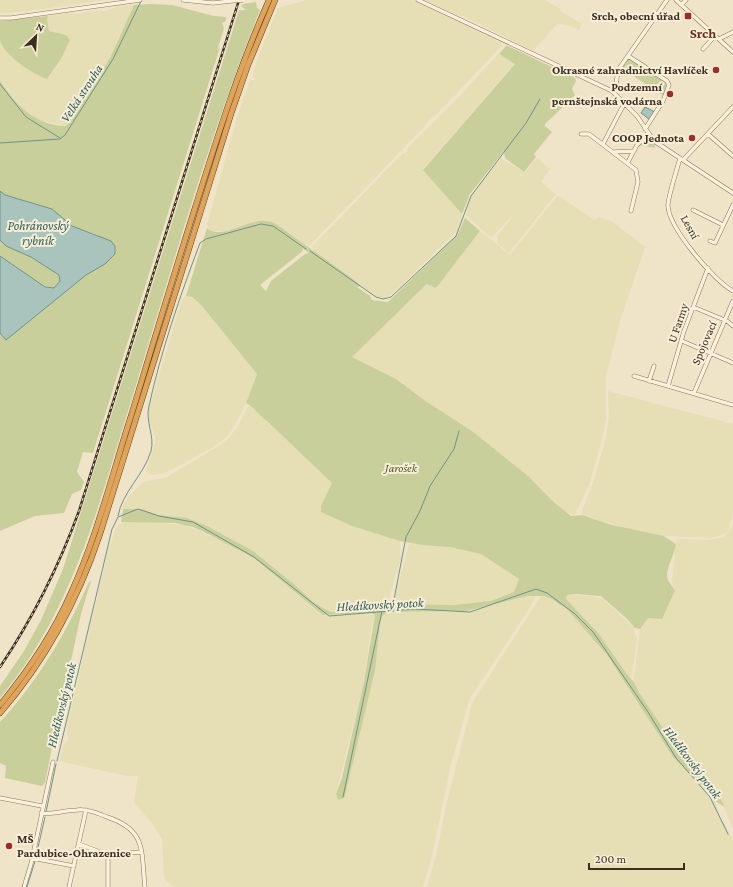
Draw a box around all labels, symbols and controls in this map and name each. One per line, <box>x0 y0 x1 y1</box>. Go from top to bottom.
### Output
place label: Srch, obecní úřad <box>591 9 680 23</box>
marker: Srch, obecní úřad <box>683 11 693 21</box>
north arrow <box>16 16 56 56</box>
text: N <box>34 20 47 34</box>
district label: Srch <box>690 25 716 41</box>
water label: Velká strouha <box>57 62 106 125</box>
place label: Okrasné zahradnictví Havlíček <box>552 63 708 77</box>
marker: Okrasné zahradnictví Havlíček <box>711 65 721 75</box>
place label: Podzemní pernštejnská vodárna <box>552 80 663 108</box>
marker: Podzemní pernštejnská vodárna <box>665 89 675 99</box>
place label: COOP Jednota <box>612 131 684 145</box>
marker: COOP Jednota <box>687 133 697 143</box>
street label: Lesní <box>678 212 703 242</box>
water label: Pohránovský rybník <box>7 218 69 248</box>
street label: U Farmy <box>665 301 691 344</box>
street label: Spojovací <box>689 318 720 367</box>
park label: Jarošek <box>383 461 418 475</box>
water label: Hledíkovský potok <box>336 595 425 614</box>
water label: Hledíkovský potok <box>44 660 80 749</box>
water label: Hledíkovský potok <box>660 723 726 803</box>
place label: MŠ Pardubice-Ohrazenice <box>17 832 131 860</box>
marker: MŠ Pardubice-Ohrazenice <box>4 841 14 851</box>
scale bar <box>589 845 684 871</box>
text: 200 m <box>595 852 627 866</box>

